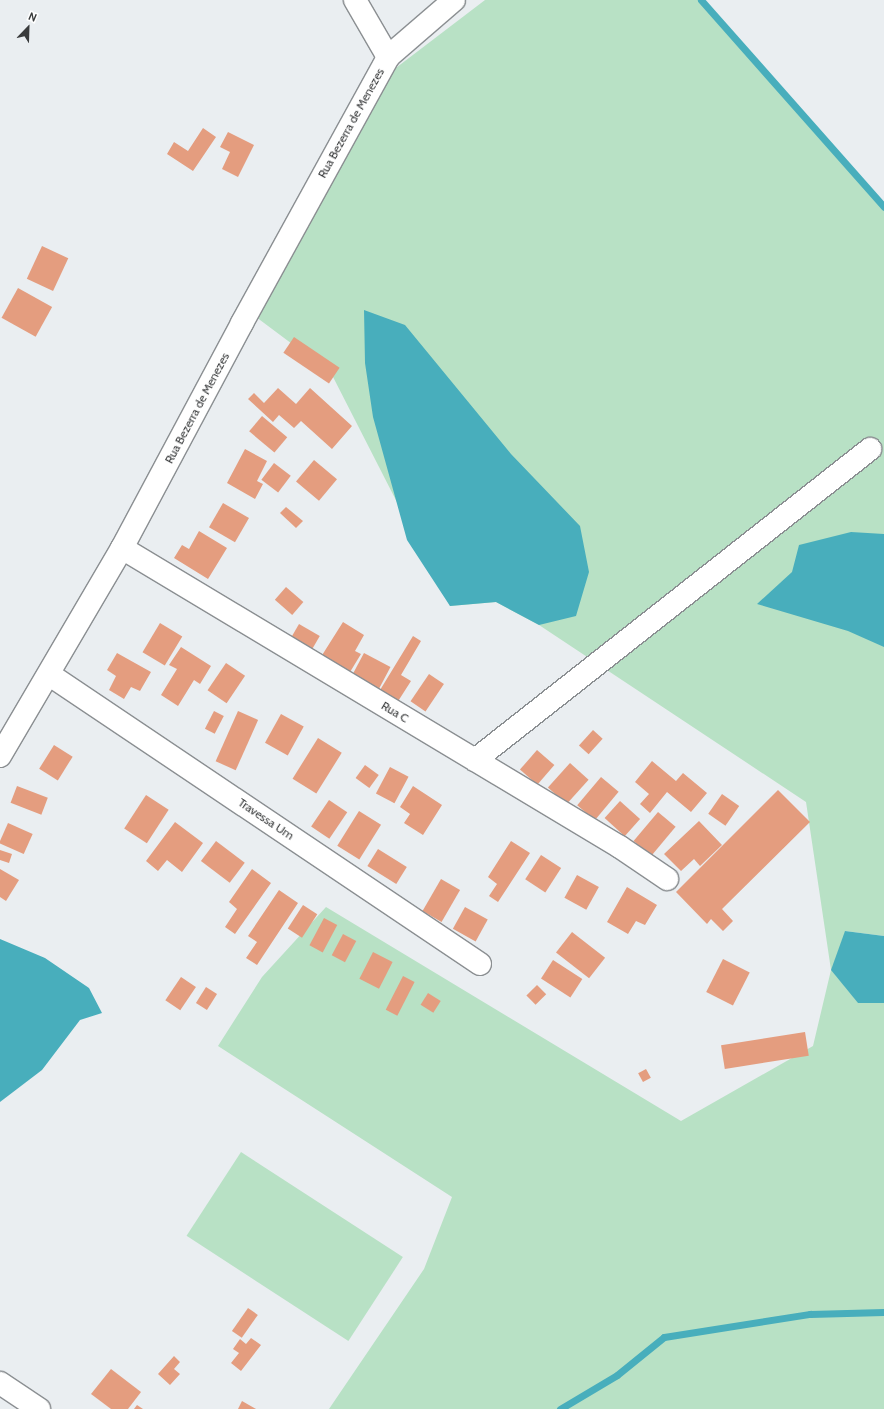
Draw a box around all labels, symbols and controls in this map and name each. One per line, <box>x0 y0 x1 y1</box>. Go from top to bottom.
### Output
north arrow <box>8 8 48 48</box>
text: N <box>26 9 39 25</box>
street label: Rua Bezerra de Menezes <box>315 65 387 181</box>
street label: Rua Bezerra de Menezes <box>162 350 232 466</box>
street label: Rua C <box>379 698 411 726</box>
street label: Travessa Um <box>235 795 297 843</box>

